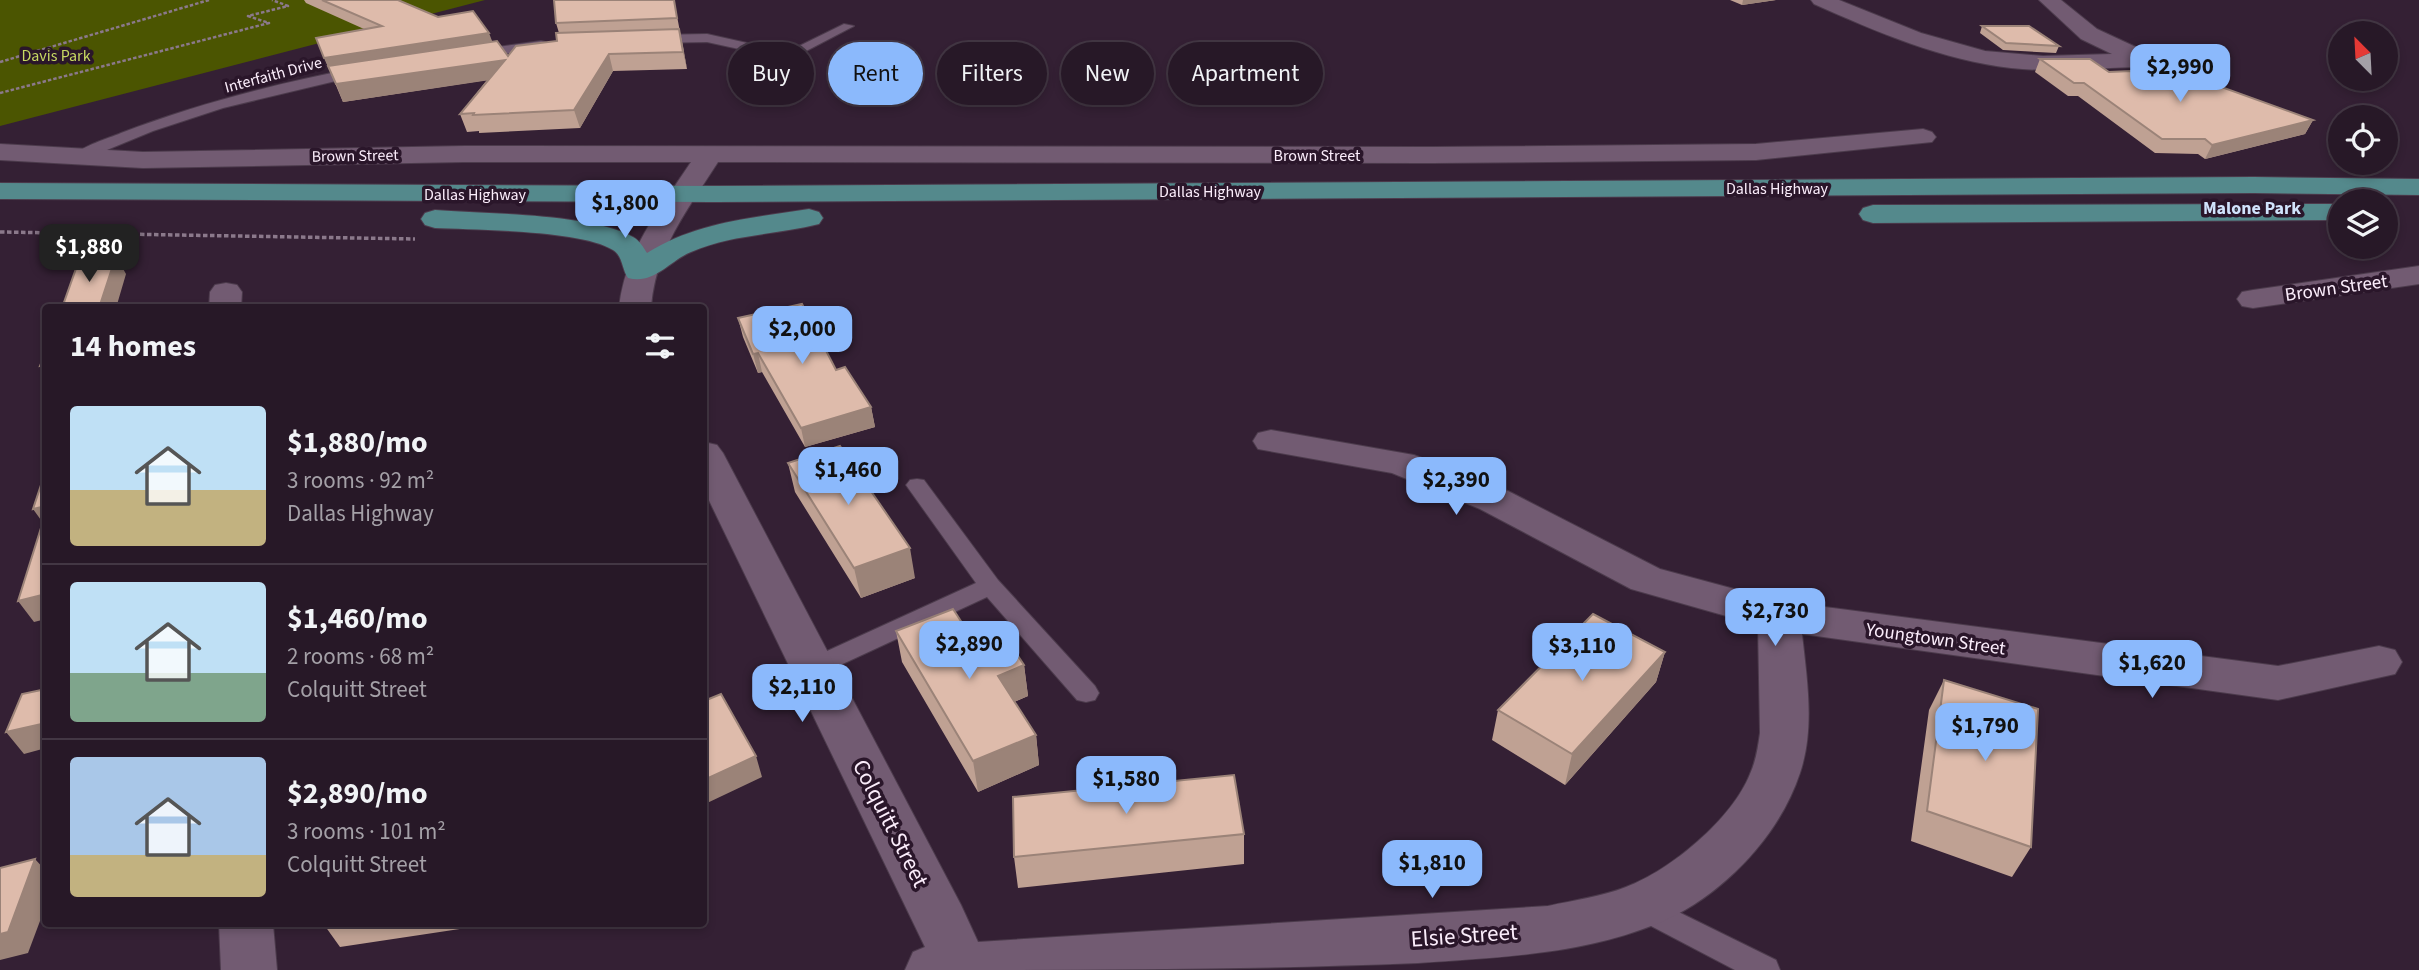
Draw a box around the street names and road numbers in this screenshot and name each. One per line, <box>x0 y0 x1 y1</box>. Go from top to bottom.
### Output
street label: Interfaith Drive <box>222 51 324 99</box>
street label: Brown Street <box>311 144 399 168</box>
street label: Brown Street <box>1274 145 1361 167</box>
street label: Dallas Highway <box>1726 178 1829 200</box>
street label: Dallas Highway <box>1159 181 1262 203</box>
street label: Dallas Highway <box>424 184 527 206</box>
street label: Brown Street <box>2283 268 2390 309</box>
street label: Youngtown Street <box>1863 616 2008 663</box>
street label: Colquitt Street <box>844 753 937 893</box>
street label: Elsie Street <box>1410 915 1519 956</box>

